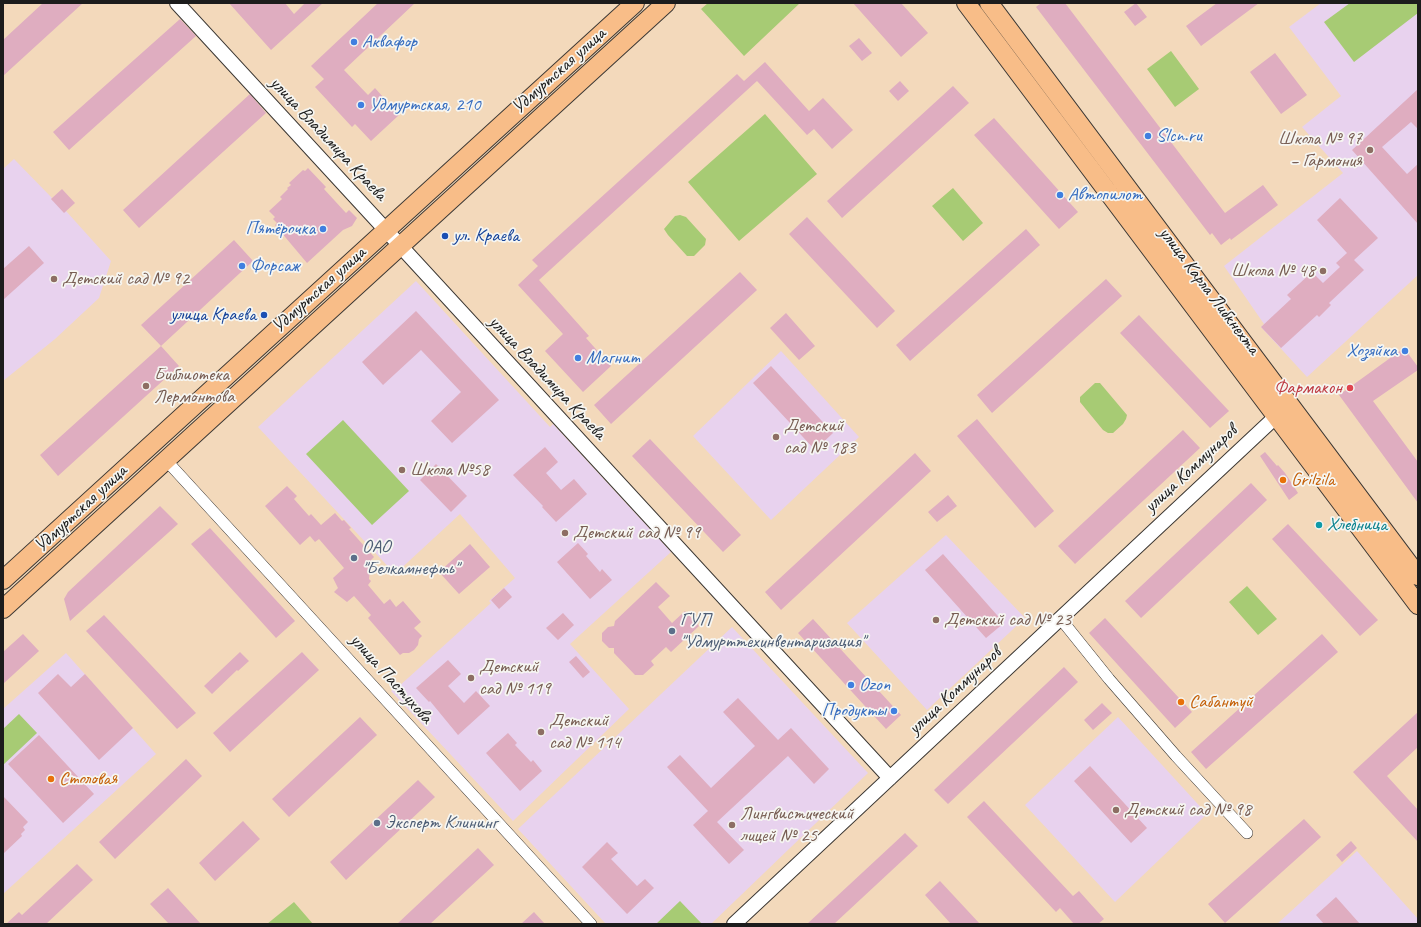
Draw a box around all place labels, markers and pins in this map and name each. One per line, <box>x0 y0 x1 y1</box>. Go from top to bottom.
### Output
place label: Аквафор <box>362 31 417 53</box>
marker: Аквафор <box>349 37 359 47</box>
place label: Удмуртская, 210 <box>369 94 481 116</box>
marker: Удмуртская, 210 <box>356 100 366 110</box>
place label: Slcn.ru <box>1156 125 1202 147</box>
place label: Школа № 97 – Гармония <box>1278 128 1362 172</box>
marker: Slcn.ru <box>1143 131 1153 141</box>
marker: Школа № 97 – Гармония <box>1365 145 1375 155</box>
place label: Автопилот <box>1068 184 1142 206</box>
marker: Автопилот <box>1055 190 1065 200</box>
place label: Пятёрочка <box>245 218 315 240</box>
marker: Пятёрочка <box>318 224 328 234</box>
place label: ул. Краева <box>453 225 519 247</box>
marker: ул. Краева <box>440 231 450 241</box>
place label: Форсаж <box>250 255 299 277</box>
place label: Школа № 48 <box>1231 260 1315 282</box>
marker: Форсаж <box>237 261 247 271</box>
marker: Школа № 48 <box>1318 266 1328 276</box>
place label: Детский сад № 92 <box>62 268 189 290</box>
marker: Детский сад № 92 <box>49 274 59 284</box>
place label: улица Краева <box>170 304 256 326</box>
marker: улица Краева <box>259 310 269 320</box>
place label: Хозяйка <box>1346 340 1397 362</box>
marker: Хозяйка <box>1400 346 1410 356</box>
place label: Магнит <box>586 347 640 369</box>
marker: Магнит <box>573 353 583 363</box>
place label: Библиотека Лермонтова <box>154 364 234 408</box>
place label: Фармакон <box>1274 377 1342 399</box>
marker: Библиотека Лермонтова <box>141 381 151 391</box>
marker: Фармакон <box>1345 383 1355 393</box>
place label: Детский сад № 183 <box>784 415 856 459</box>
marker: Детский сад № 183 <box>771 432 781 442</box>
place label: Школа №58 <box>410 459 489 481</box>
marker: Школа №58 <box>397 465 407 475</box>
place label: Grilzila <box>1291 469 1334 491</box>
marker: Grilzila <box>1278 475 1288 485</box>
place label: Хлебница <box>1327 514 1387 536</box>
marker: Хлебница <box>1314 520 1324 530</box>
place label: Детский сад № 99 <box>573 522 700 544</box>
marker: Детский сад № 99 <box>560 528 570 538</box>
place label: ОАО "Белкамнефть" <box>362 536 459 580</box>
marker: ОАО "Белкамнефть" <box>349 553 359 563</box>
place label: ГУП "Удмурттехинвентаризация" <box>680 609 865 653</box>
place label: Детский сад № 23 <box>944 609 1071 631</box>
marker: Детский сад № 23 <box>931 615 941 625</box>
marker: ГУП "Удмурттехинвентаризация" <box>667 626 677 636</box>
place label: Детский сад № 119 <box>479 656 551 700</box>
marker: Детский сад № 119 <box>466 673 476 683</box>
place label: Ozon <box>859 674 890 696</box>
marker: Ozon <box>846 680 856 690</box>
place label: Сабантуй <box>1189 691 1253 713</box>
marker: Сабантуй <box>1176 697 1186 707</box>
place label: Продукты <box>821 700 886 722</box>
marker: Продукты <box>889 706 899 716</box>
place label: Детский сад № 114 <box>549 710 621 754</box>
marker: Детский сад № 114 <box>536 727 546 737</box>
place label: Столовая <box>59 768 117 790</box>
marker: Столовая <box>46 774 56 784</box>
place label: Детский сад № 98 <box>1124 799 1251 821</box>
place label: Лингвистический лицей № 25 <box>740 803 853 847</box>
marker: Детский сад № 98 <box>1111 805 1121 815</box>
place label: Эксперт Клининг <box>385 812 497 834</box>
marker: Эксперт Клининг <box>372 818 382 828</box>
marker: Лингвистический лицей № 25 <box>727 820 737 830</box>

